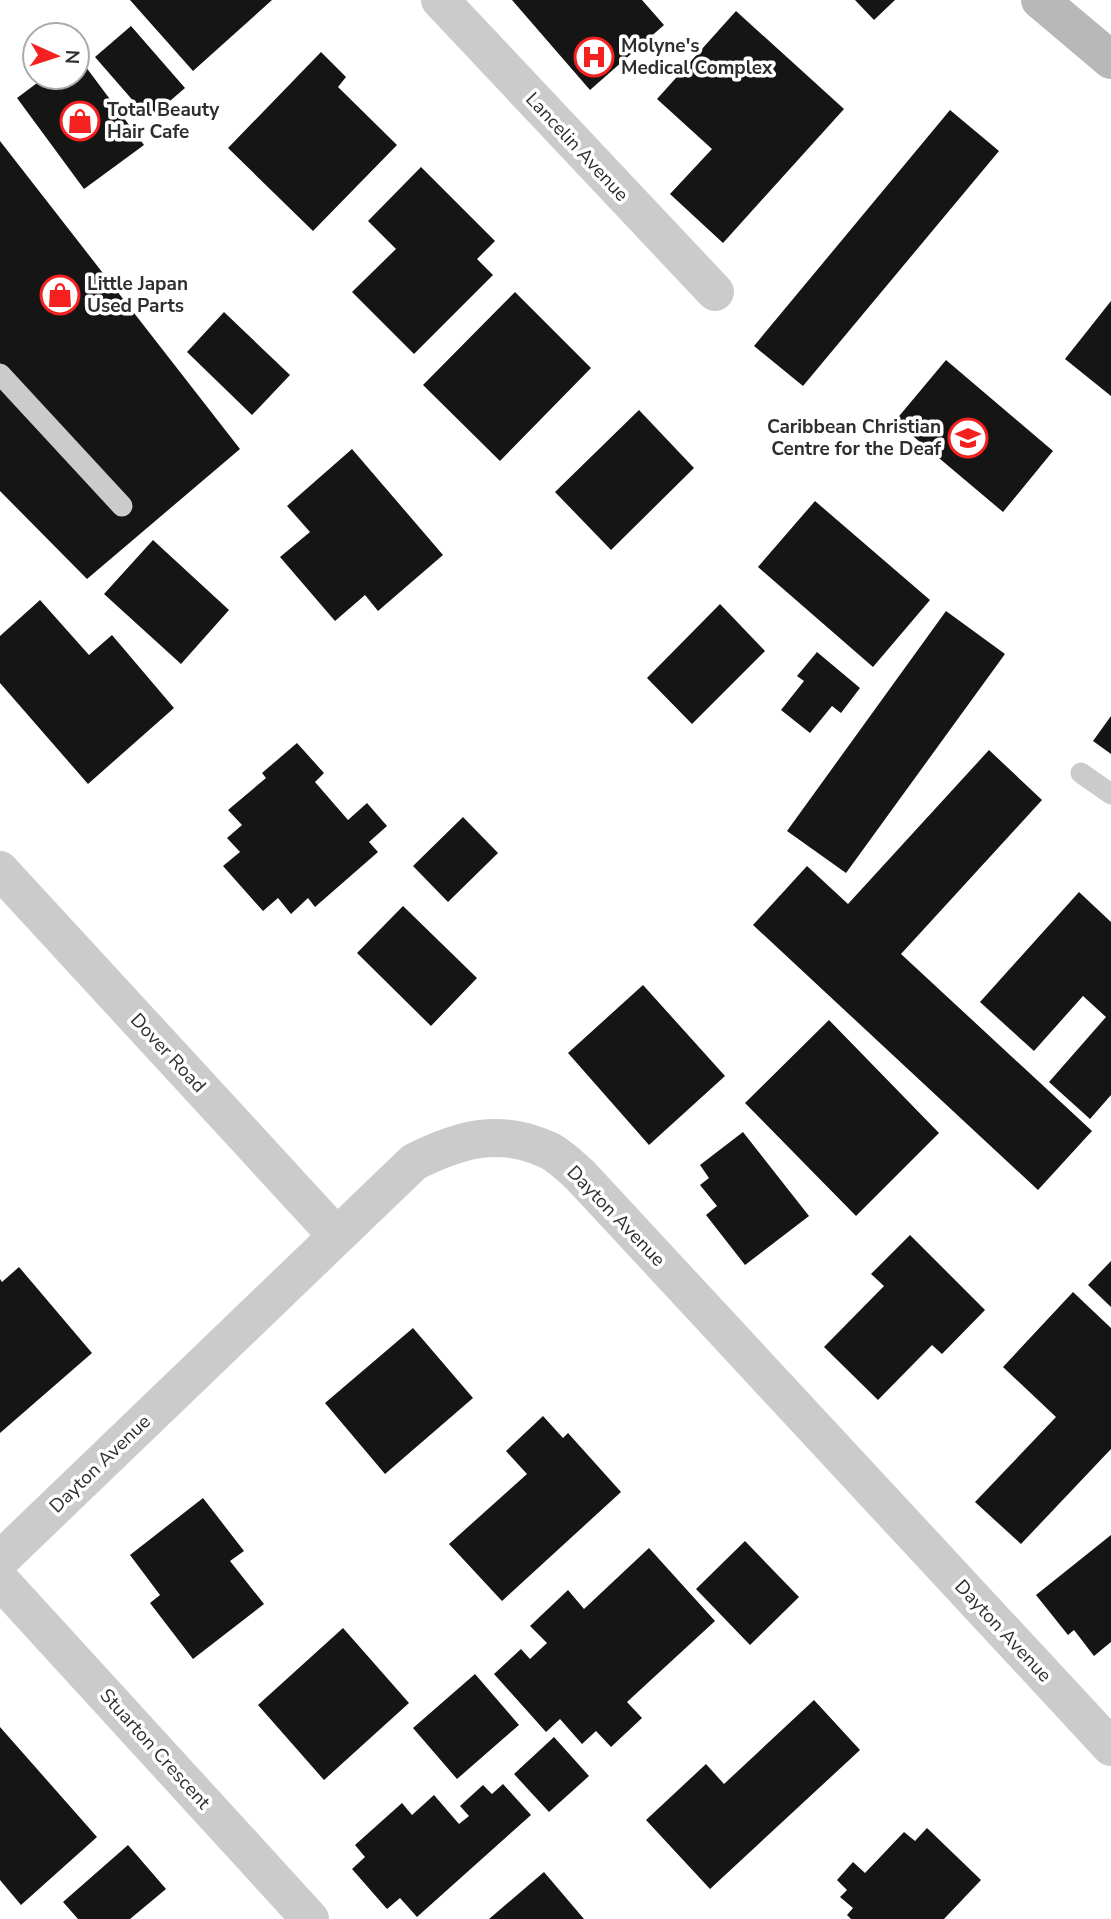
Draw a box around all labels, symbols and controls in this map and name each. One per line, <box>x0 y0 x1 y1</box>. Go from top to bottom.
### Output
north arrow <box>21 21 91 91</box>
place label: Molyne's Medical Complex <box>621 33 773 81</box>
hospital icon: Molyne's Medical Complex <box>573 36 615 78</box>
text: N <box>59 49 85 65</box>
street label: Lancelin Avenue <box>520 87 634 207</box>
place label: Total Beauty Hair Cafe <box>107 97 220 145</box>
shop icon: Total Beauty Hair Cafe <box>59 100 101 142</box>
place label: Little Japan Used Parts <box>87 271 188 319</box>
shop icon: Little Japan Used Parts <box>39 274 81 316</box>
place label: Caribbean Christian Centre for the Deaf <box>767 414 942 462</box>
school or university icon: Caribbean Christian Centre for the Deaf <box>947 417 989 459</box>
street label: Dover Road <box>124 1008 212 1098</box>
street label: Dayton Avenue <box>561 1160 671 1272</box>
street label: Dayton Avenue <box>44 1409 156 1519</box>
street label: Dayton Avenue <box>949 1574 1057 1688</box>
street label: Stuarton Crescent <box>94 1683 216 1815</box>

